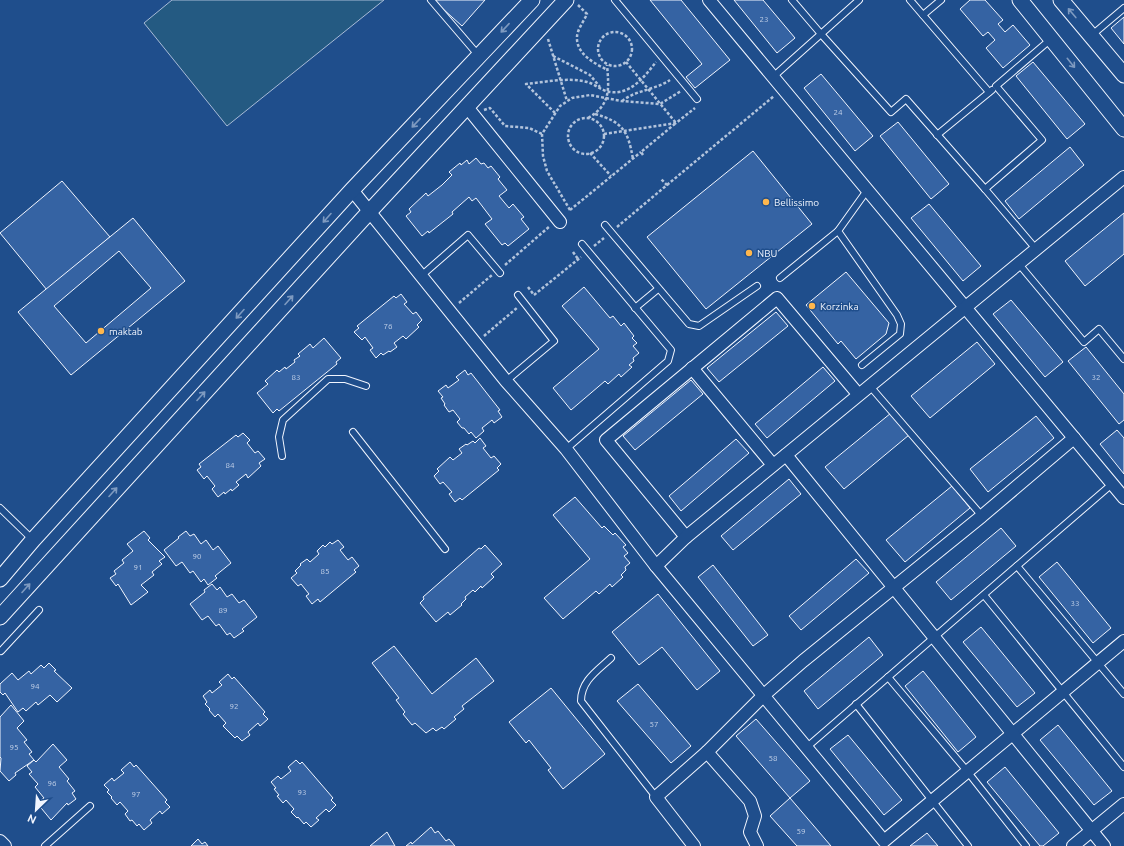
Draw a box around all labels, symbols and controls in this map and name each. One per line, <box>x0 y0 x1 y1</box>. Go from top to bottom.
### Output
one-way arrow <box>1068 8 1077 18</box>
house number: 23 <box>759 15 769 24</box>
one-way arrow <box>501 23 510 33</box>
one-way arrow <box>1066 58 1075 68</box>
house number: 24 <box>833 108 843 117</box>
one-way arrow <box>411 118 421 128</box>
marker: Bellissimo <box>761 197 771 207</box>
place label: Bellissimo <box>774 197 819 208</box>
one-way arrow <box>322 213 332 223</box>
marker: NBU <box>744 248 754 258</box>
place label: NBU <box>757 248 777 259</box>
one-way arrow <box>284 295 293 305</box>
marker: Korzinka <box>807 301 817 311</box>
place label: Korzinka <box>820 301 859 312</box>
one-way arrow <box>235 309 244 319</box>
house number: 76 <box>383 322 393 331</box>
marker: maktab <box>96 326 106 336</box>
place label: maktab <box>109 326 143 337</box>
house number: 83 <box>291 373 301 382</box>
house number: 32 <box>1091 373 1101 382</box>
one-way arrow <box>196 391 206 401</box>
house number: 84 <box>225 461 235 470</box>
one-way arrow <box>109 487 118 497</box>
house number: 90 <box>192 552 202 561</box>
house number: 91 <box>133 563 143 572</box>
house number: 85 <box>320 567 330 576</box>
one-way arrow <box>21 583 31 593</box>
house number: 33 <box>1070 599 1080 608</box>
house number: 89 <box>218 606 228 615</box>
house number: 94 <box>30 682 40 691</box>
house number: 92 <box>229 702 239 711</box>
house number: 57 <box>649 720 659 729</box>
house number: 95 <box>9 743 19 752</box>
house number: 58 <box>768 754 778 763</box>
house number: 96 <box>47 779 57 788</box>
house number: 93 <box>297 788 307 797</box>
north arrow <box>16 790 56 830</box>
house number: 97 <box>131 790 141 799</box>
text: N <box>26 812 38 826</box>
house number: 59 <box>796 827 806 836</box>

